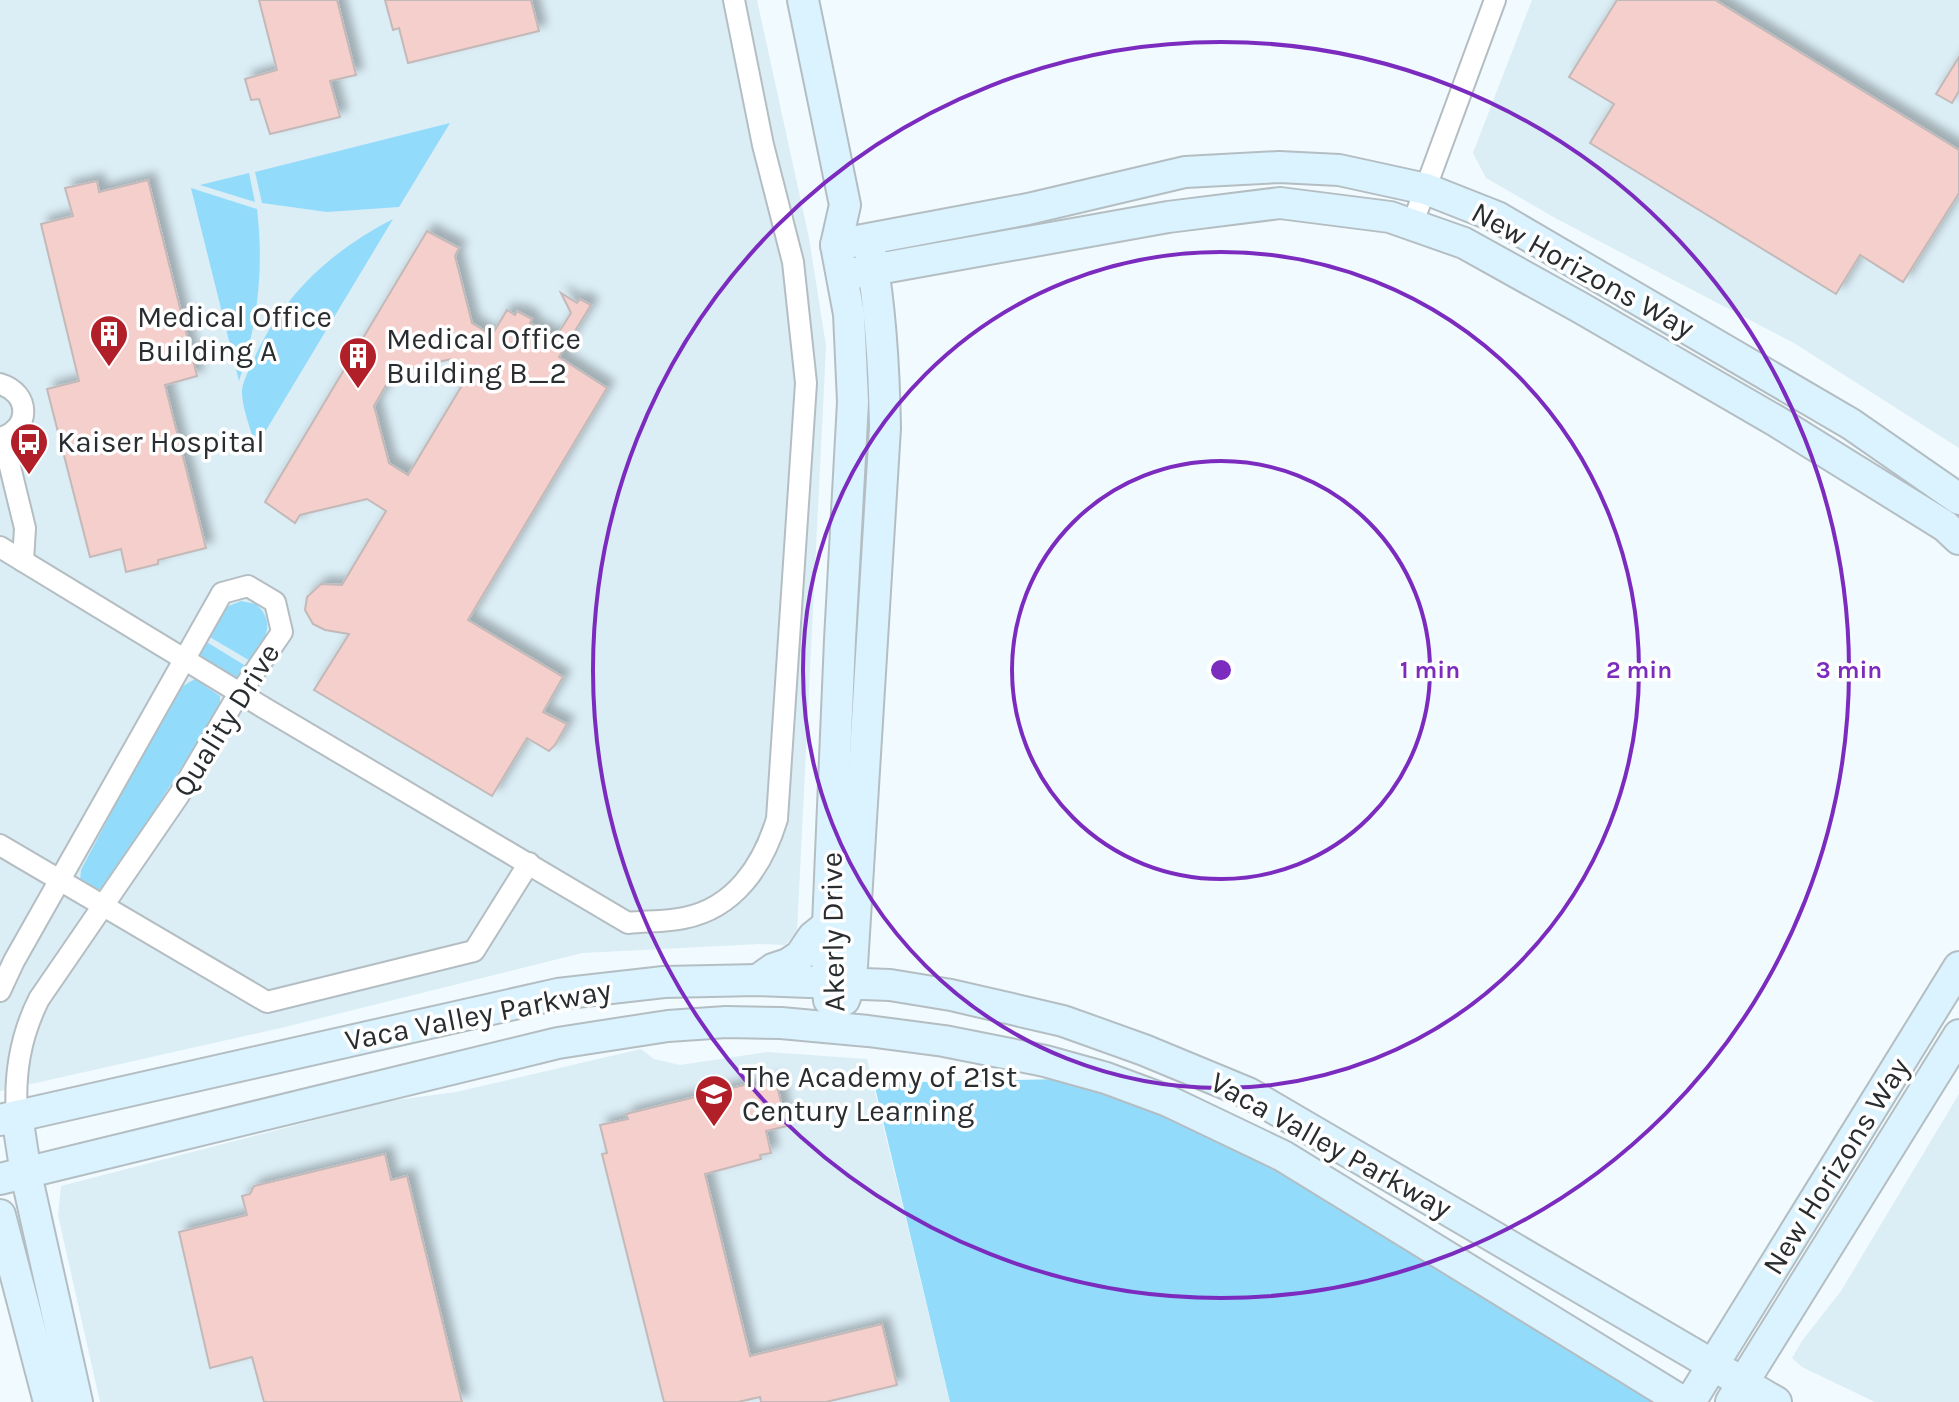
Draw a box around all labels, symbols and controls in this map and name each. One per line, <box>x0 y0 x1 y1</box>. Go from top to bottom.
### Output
street label: New Horizons Way <box>1465 194 1701 346</box>
place label: Medical Office Building A <box>137 299 332 369</box>
building icon: Medical Office Building A <box>88 313 130 368</box>
place label: Medical Office Building B_2 <box>386 321 581 391</box>
building icon: Medical Office Building B_2 <box>337 335 379 390</box>
bus stop icon: Kaiser Hospital <box>8 421 50 476</box>
place label: Kaiser Hospital <box>57 424 265 460</box>
street label: Quality Drive <box>165 637 287 803</box>
centre of rings <box>1207 656 1235 684</box>
text: 1 min <box>1400 656 1460 684</box>
text: 2 min <box>1606 656 1672 684</box>
text: 3 min <box>1816 656 1882 684</box>
street label: Akerly Drive <box>814 852 852 1012</box>
street label: Vaca Valley Parkway <box>342 972 614 1058</box>
street label: New Horizons Way <box>1755 1051 1917 1281</box>
place label: The Academy of 21st Century Learning <box>742 1059 1017 1129</box>
street label: Vaca Valley Parkway <box>1204 1064 1458 1226</box>
school or university icon: The Academy of 21st Century Learning <box>693 1073 735 1128</box>

